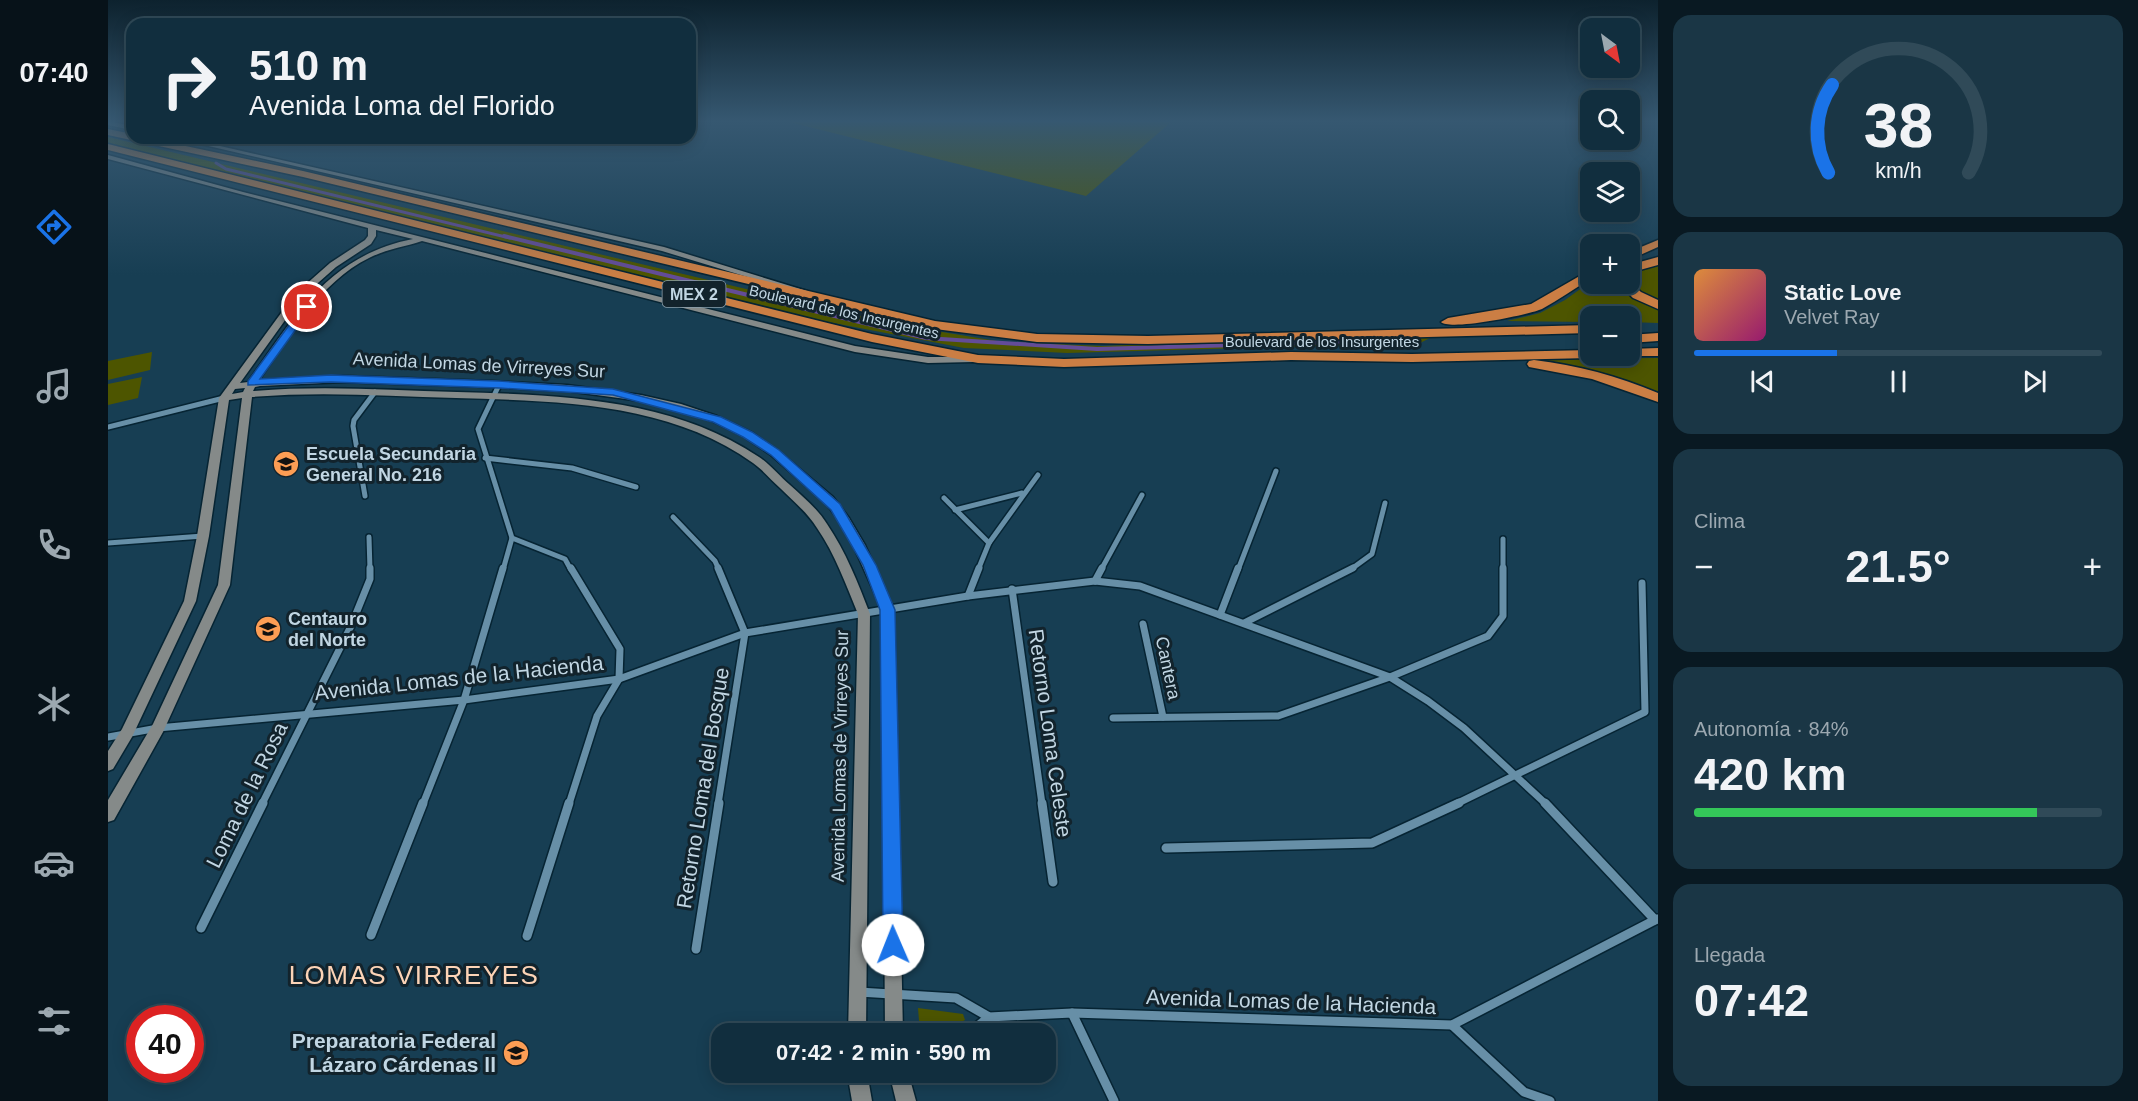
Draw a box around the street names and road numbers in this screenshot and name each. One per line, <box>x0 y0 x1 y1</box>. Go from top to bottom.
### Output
road number: MEX 2 <box>662 281 726 307</box>
street label: Boulevard de los Insurgentes <box>748 281 941 342</box>
street label: Boulevard de los Insurgentes <box>1225 333 1419 350</box>
street label: Avenida Lomas de Virreyes Sur <box>352 348 606 382</box>
street label: Retorno Loma Celeste <box>1024 627 1077 839</box>
street label: Avenida Lomas de Virreyes Sur <box>828 630 852 882</box>
street label: Cantera <box>1152 635 1185 702</box>
street label: Avenida Lomas de la Hacienda <box>313 651 605 704</box>
street label: Retorno Loma del Bosque <box>672 666 733 910</box>
street label: Loma de la Rosa <box>201 718 292 871</box>
street label: Avenida Lomas de la Hacienda <box>1146 985 1437 1018</box>

